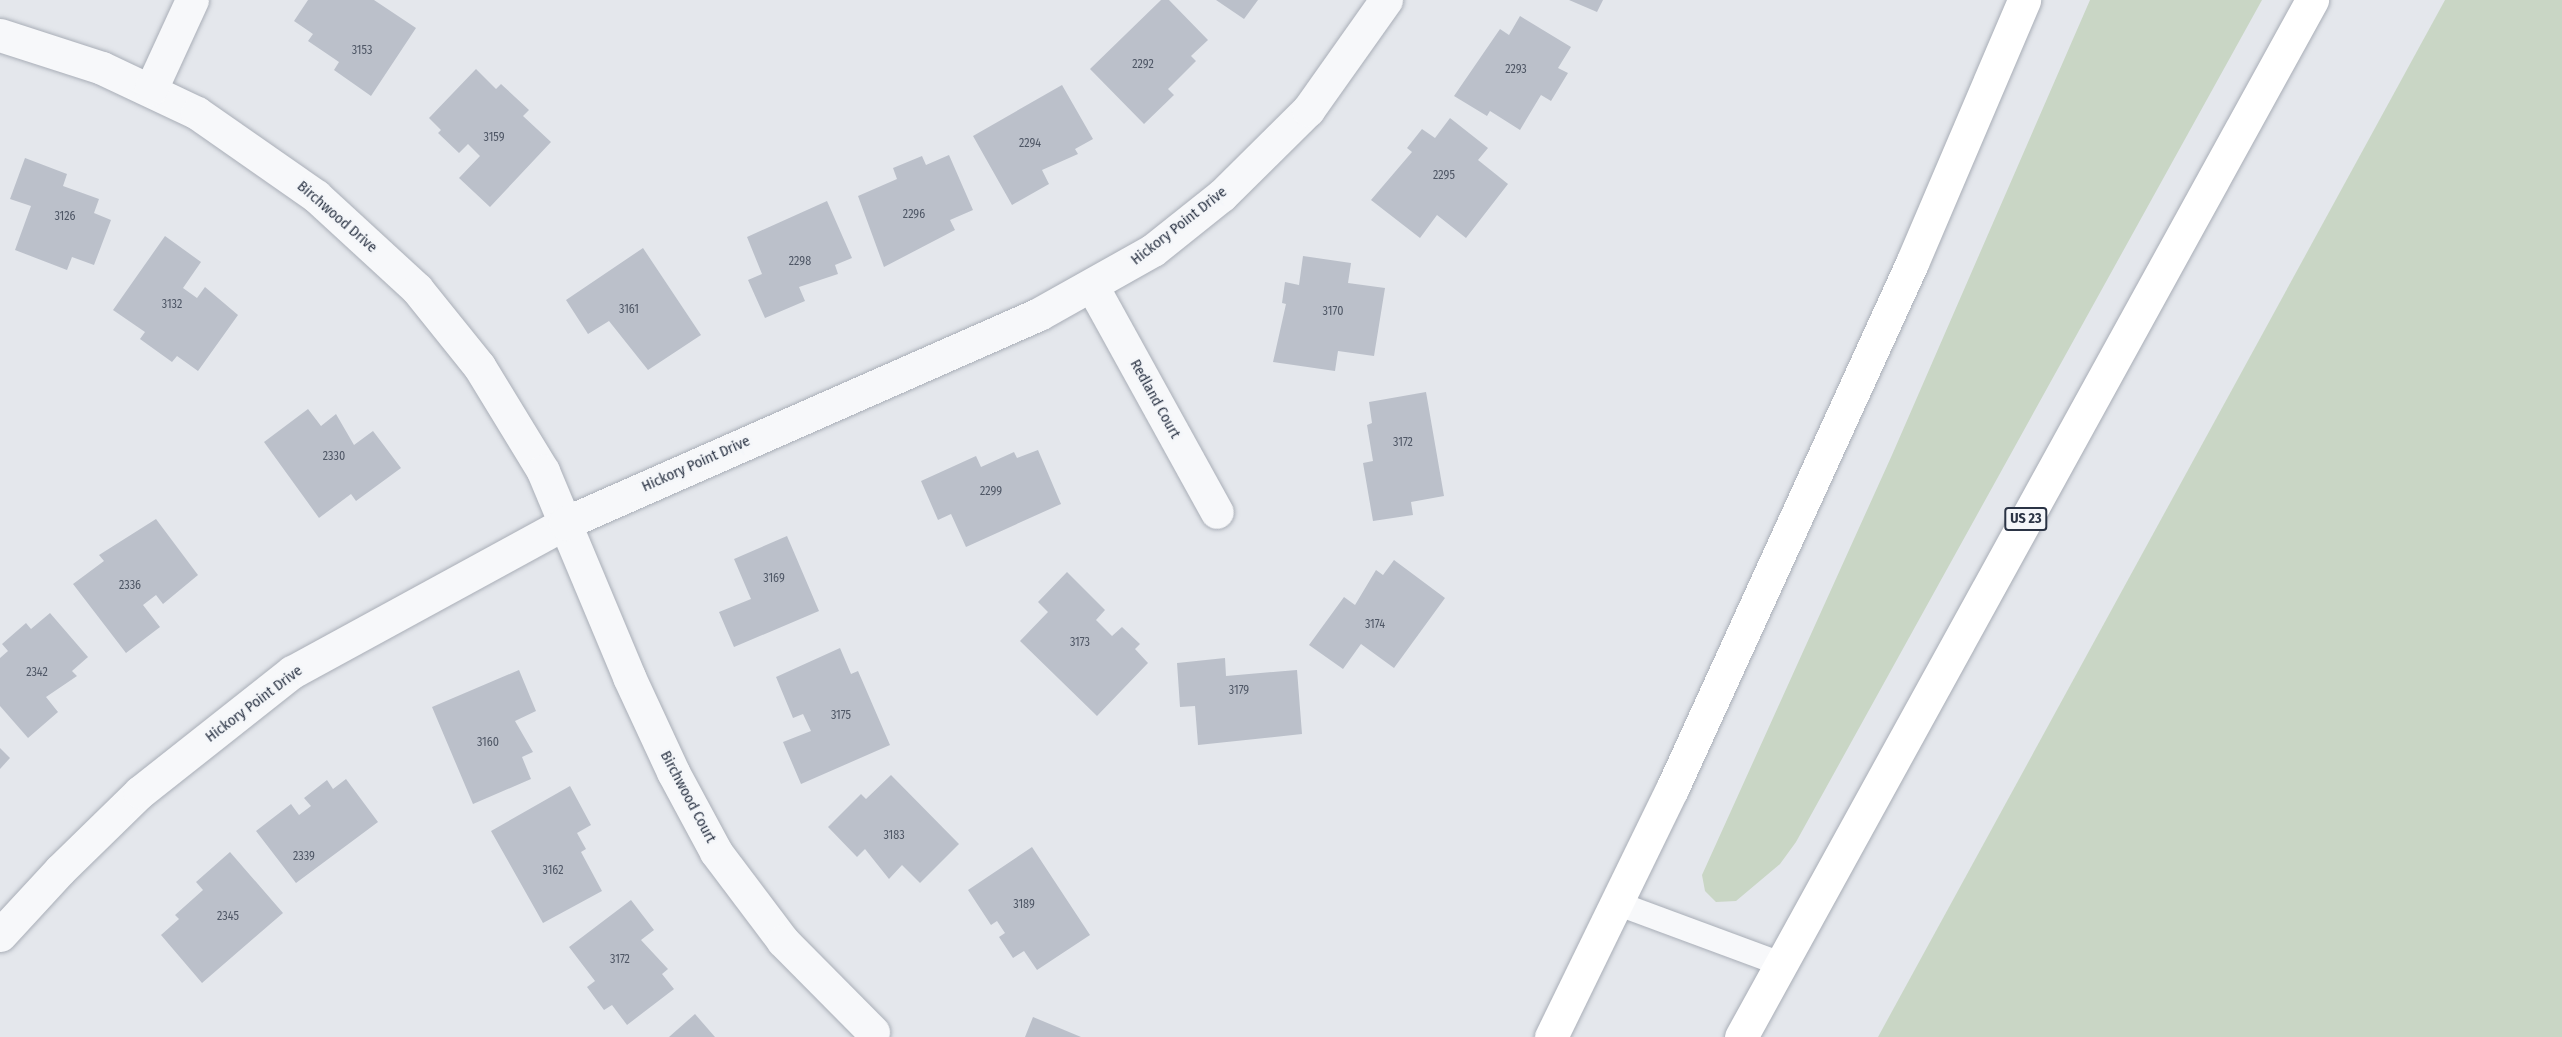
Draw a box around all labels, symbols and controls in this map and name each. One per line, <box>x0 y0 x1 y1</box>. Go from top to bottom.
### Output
house number: 3153 <box>352 44 372 58</box>
house number: 2292 <box>1132 58 1154 72</box>
house number: 2293 <box>1505 63 1527 77</box>
house number: 3159 <box>484 131 504 145</box>
house number: 2294 <box>1019 137 1041 151</box>
house number: 2295 <box>1433 169 1455 183</box>
street label: Birchwood Drive <box>293 177 381 257</box>
street label: Hickory Point Drive <box>1128 183 1230 269</box>
house number: 2296 <box>903 208 925 222</box>
house number: 3126 <box>54 210 76 224</box>
house number: 2298 <box>789 255 811 269</box>
house number: 3132 <box>162 298 182 312</box>
house number: 3161 <box>619 303 639 317</box>
house number: 3170 <box>1323 305 1343 319</box>
street label: Redland Court <box>1126 356 1184 442</box>
street label: Hickory Point Drive <box>639 432 753 496</box>
house number: 3172 <box>1393 436 1413 450</box>
house number: 2330 <box>323 450 345 464</box>
house number: 2299 <box>980 485 1002 499</box>
road number: US 23 <box>2004 508 2048 530</box>
house number: 3169 <box>763 572 785 586</box>
house number: 2336 <box>119 579 141 593</box>
house number: 3174 <box>1365 618 1385 632</box>
house number: 3173 <box>1070 636 1090 650</box>
street label: Hickory Point Drive <box>202 662 306 746</box>
house number: 2342 <box>26 666 48 680</box>
house number: 3179 <box>1229 684 1249 698</box>
house number: 3175 <box>831 709 851 723</box>
house number: 3160 <box>477 736 499 750</box>
street label: Birchwood Court <box>656 748 720 846</box>
house number: 3183 <box>883 829 905 843</box>
house number: 2339 <box>293 850 315 864</box>
house number: 3162 <box>543 864 563 878</box>
house number: 3189 <box>1013 898 1035 912</box>
house number: 2345 <box>217 910 239 924</box>
house number: 3172 <box>610 953 630 967</box>

